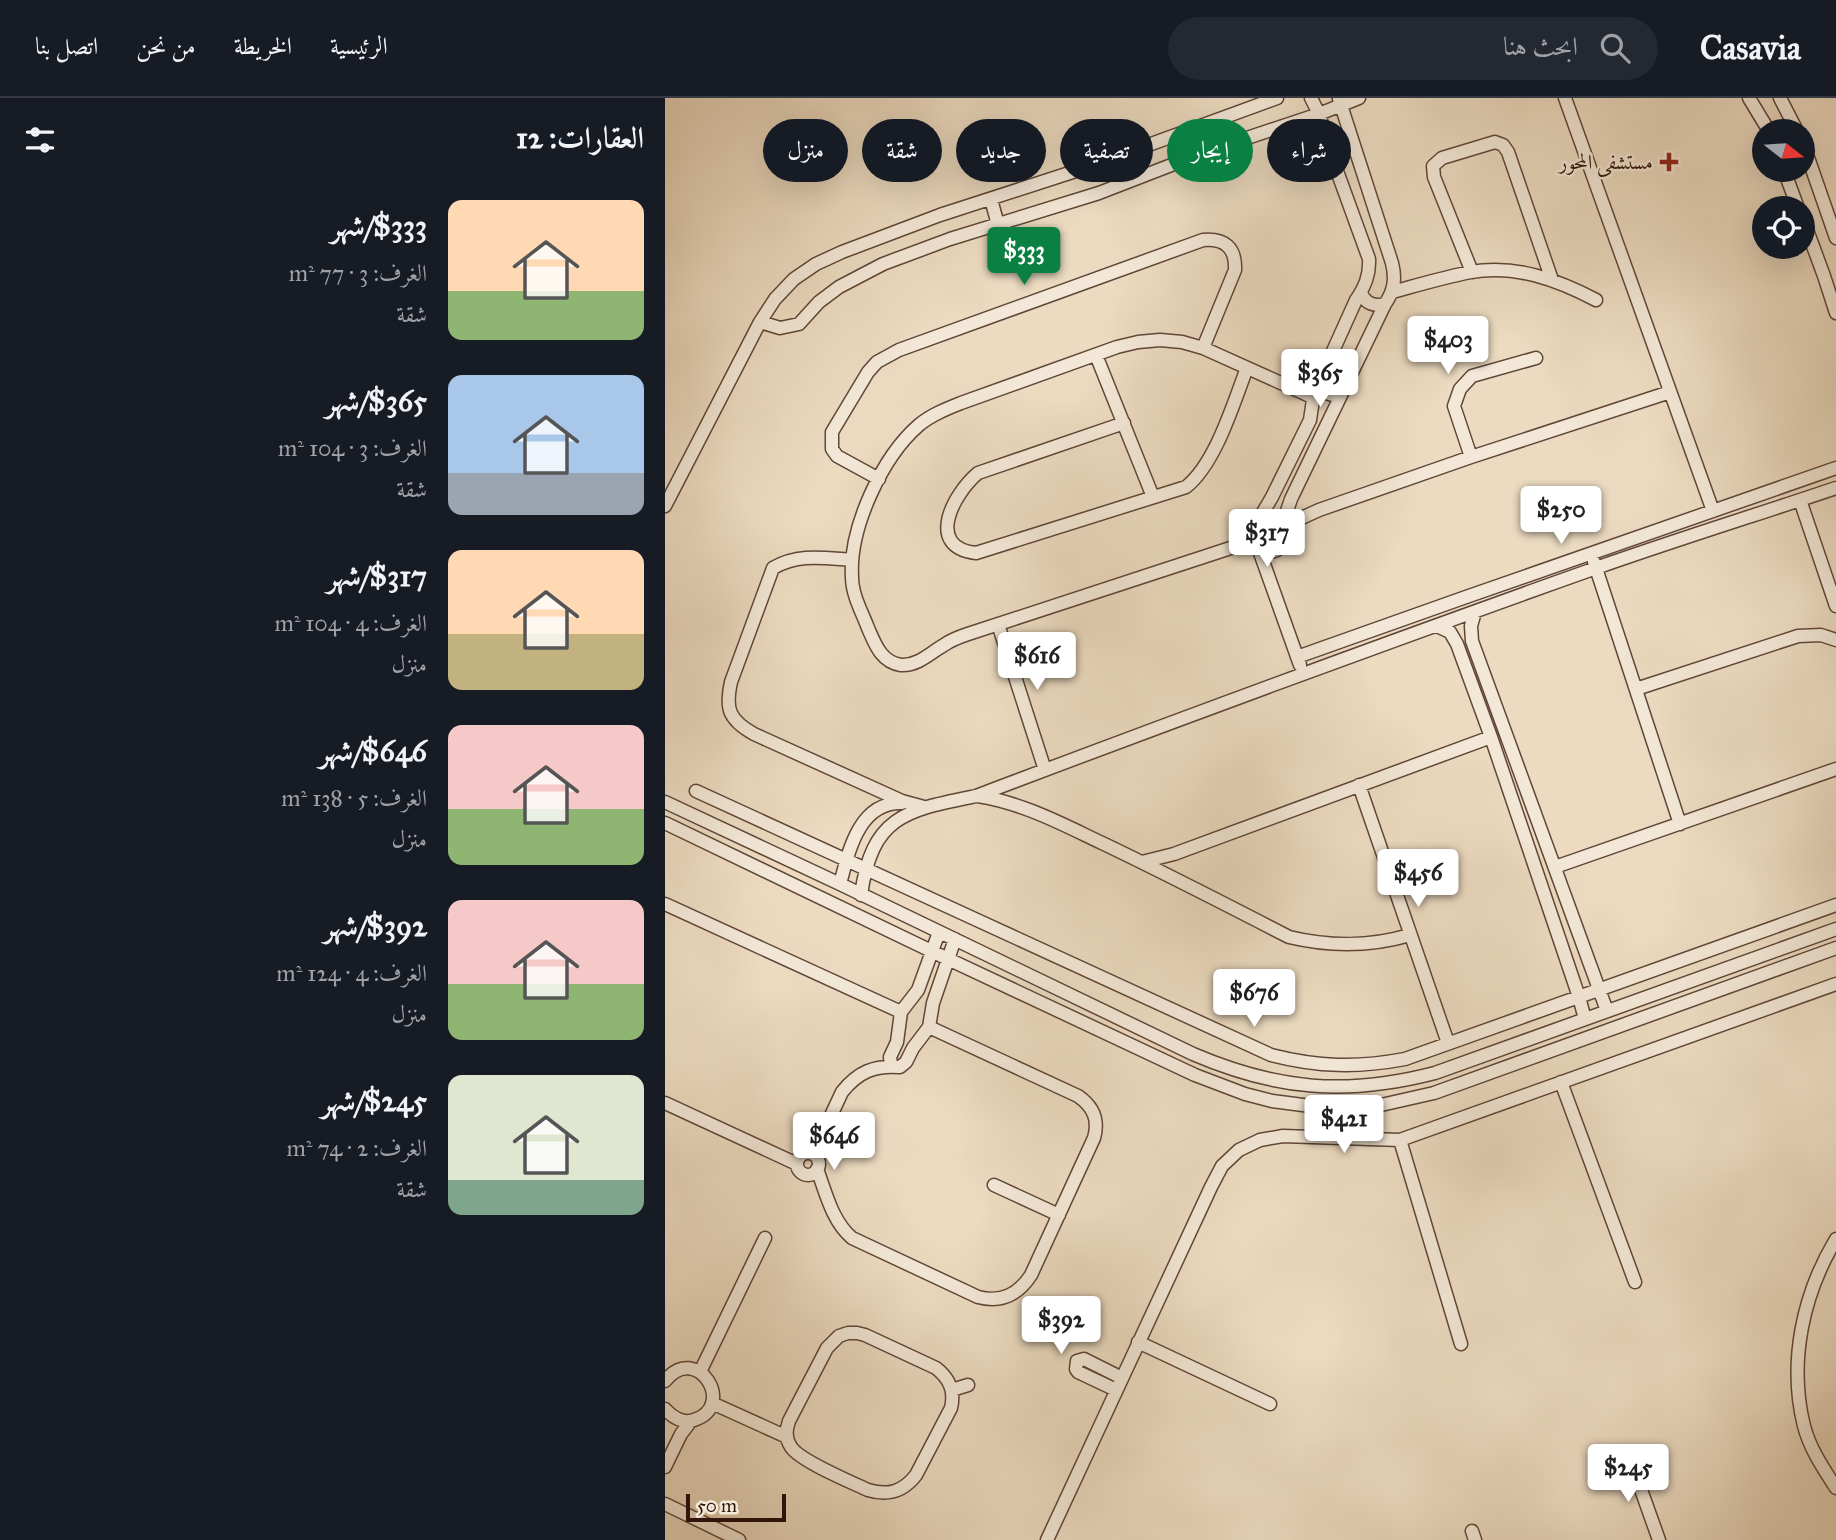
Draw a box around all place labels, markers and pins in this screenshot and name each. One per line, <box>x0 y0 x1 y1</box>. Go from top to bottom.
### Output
place label: مستشفى المحور <box>1557 149 1653 177</box>
marker: مستشفى المحور <box>1659 152 1679 172</box>
pin: $333 <box>983 228 1065 287</box>
pin: $403 <box>1407 316 1489 376</box>
pin: $365 <box>1279 350 1361 409</box>
pin: $250 <box>1520 486 1602 546</box>
pin: $317 <box>1226 510 1308 569</box>
pin: $616 <box>996 632 1078 692</box>
pin: $456 <box>1377 850 1459 909</box>
pin: $676 <box>1213 970 1295 1029</box>
pin: $421 <box>1303 1096 1385 1155</box>
pin: $646 <box>793 1112 875 1172</box>
pin: $392 <box>1020 1296 1102 1356</box>
pin: $245 <box>1587 1444 1669 1504</box>

